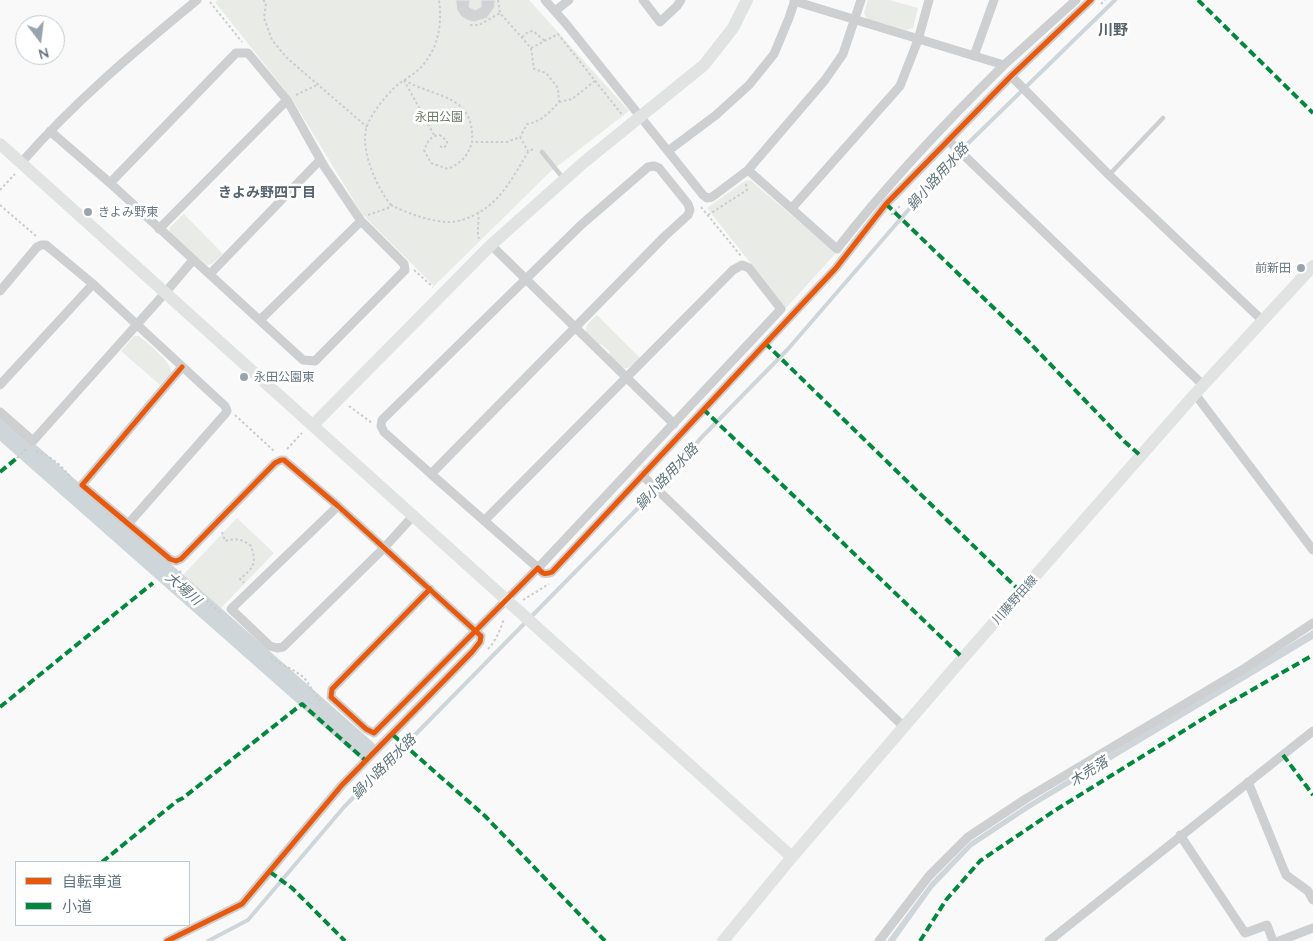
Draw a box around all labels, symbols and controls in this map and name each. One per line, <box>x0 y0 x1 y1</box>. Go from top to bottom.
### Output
north arrow <box>15 15 65 65</box>
district label: 川野 <box>1098 21 1128 39</box>
text: N <box>36 43 51 64</box>
park label: 永田公園 <box>415 110 463 124</box>
water label: 鍋小路用水路 <box>904 140 972 214</box>
district label: きよみ野四丁目 <box>218 185 316 201</box>
place label: きよみ野東 <box>98 205 158 219</box>
marker: きよみ野東 <box>82 206 94 218</box>
place label: 前新田 <box>1255 261 1291 275</box>
marker: 前新田 <box>1295 262 1307 274</box>
place label: 永田公園東 <box>254 370 314 384</box>
marker: 永田公園東 <box>238 371 250 383</box>
water label: 鍋小路用水路 <box>632 441 702 513</box>
water label: 大場川 <box>162 569 204 609</box>
street label: 川藤野田線 <box>990 573 1040 627</box>
water label: 鍋小路用水路 <box>348 731 420 803</box>
water label: 木売落 <box>1067 754 1111 790</box>
legend <box>15 861 190 926</box>
text: 自転車道 <box>62 872 122 891</box>
text: 小道 <box>62 897 92 916</box>

